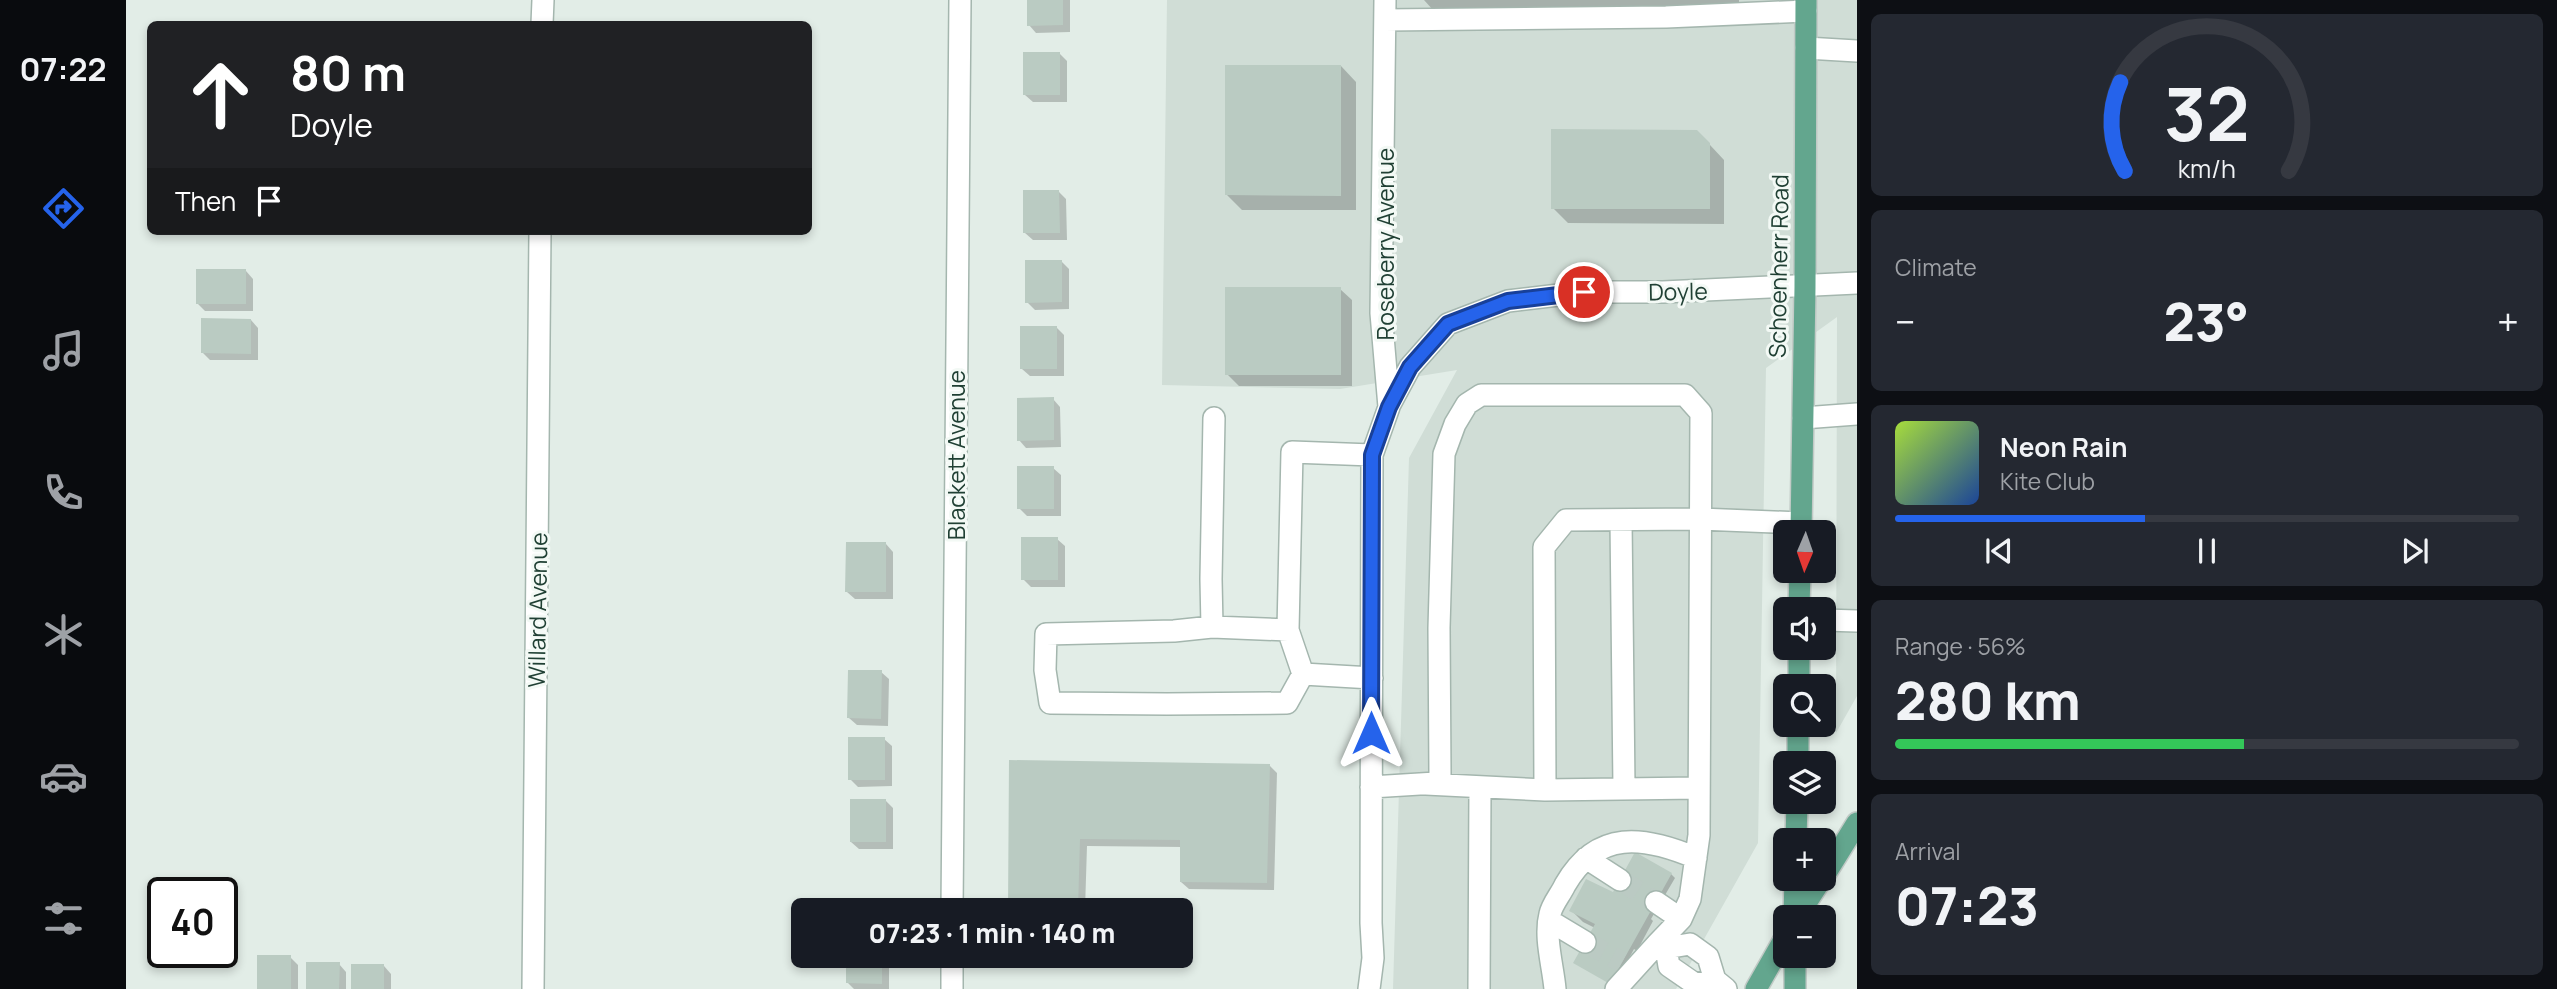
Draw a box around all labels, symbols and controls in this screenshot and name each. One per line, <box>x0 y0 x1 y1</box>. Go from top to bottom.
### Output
text: 80 m <box>290 39 406 106</box>
text: 07:22 <box>19 47 107 91</box>
icon: ahead <box>175 49 266 140</box>
text: 32 <box>2164 63 2250 163</box>
text: Doyle <box>290 103 373 147</box>
street label: Roseberry Avenue <box>1369 148 1401 340</box>
text: km/h <box>2178 151 2236 186</box>
street label: Schoenherr Road <box>1760 174 1796 358</box>
icon: arrive <box>250 182 288 220</box>
text: Then <box>175 183 236 219</box>
icon: directions <box>39 184 88 233</box>
text: Climate <box>1895 251 1977 283</box>
pin <box>1554 262 1614 322</box>
icon: arrive <box>1565 273 1603 311</box>
street label: Doyle <box>1648 274 1708 308</box>
text: 23° <box>2164 286 2249 357</box>
text: − <box>1895 295 1916 347</box>
text: + <box>2497 295 2519 347</box>
icon: music <box>39 326 88 375</box>
street label: Blackett Avenue <box>940 370 972 540</box>
text: Neon Rain <box>2000 429 2128 465</box>
text: Kite Club <box>2000 465 2095 497</box>
icon: phone <box>39 468 88 517</box>
north arrow <box>1773 520 1836 583</box>
map controls <box>1773 520 1836 968</box>
street label: Willard Avenue <box>520 532 554 688</box>
icon: previous <box>1980 532 2018 570</box>
icon: pause <box>2188 532 2226 570</box>
icon: next <box>2396 532 2434 570</box>
button: sound <box>1773 597 1836 660</box>
icon: climate <box>39 610 88 659</box>
text: Range · 56% <box>1895 630 2026 662</box>
text: 280 km <box>1895 665 2081 736</box>
button: search <box>1773 674 1836 737</box>
position arrow <box>1334 696 1408 770</box>
button: layers <box>1773 751 1836 814</box>
icon: car <box>39 752 88 801</box>
button: + <box>1773 828 1836 891</box>
text: Arrival <box>1895 835 1961 867</box>
text: 07:23 <box>1895 870 2039 941</box>
speed limit sign: 40 <box>147 877 238 968</box>
icon: filters <box>39 894 88 943</box>
button: − <box>1773 905 1836 968</box>
text: 07:23 · 1 min · 140 m <box>869 915 1115 951</box>

